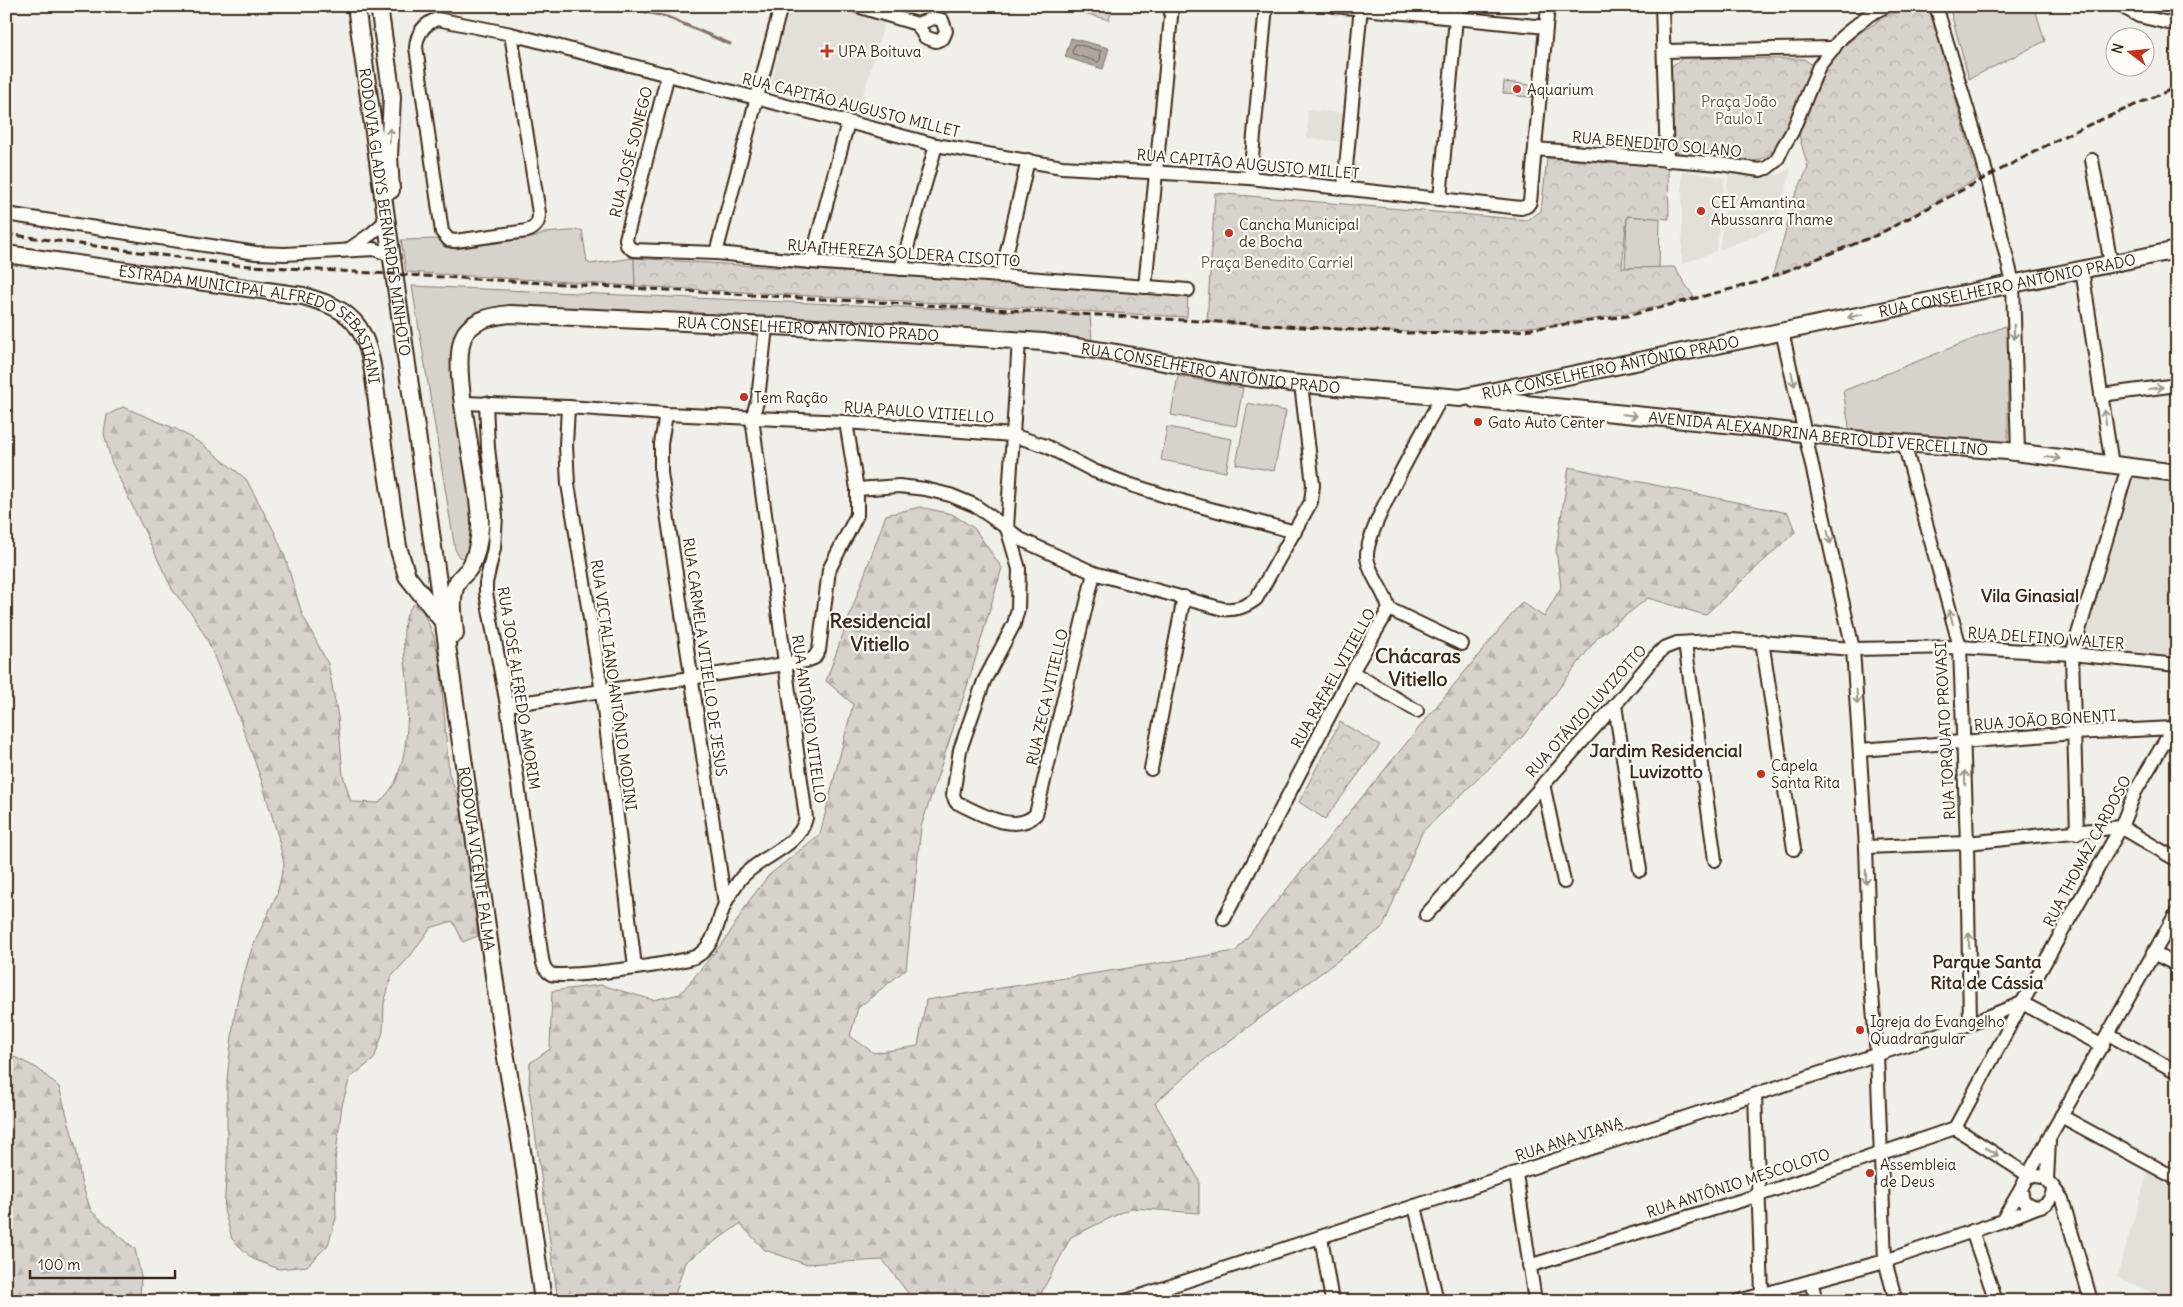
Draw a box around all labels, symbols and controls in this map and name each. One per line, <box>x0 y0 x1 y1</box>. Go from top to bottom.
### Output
north arrow <box>2106 28 2156 78</box>
text: N <box>2108 41 2127 56</box>
place label: UPA Boituva <box>838 42 922 61</box>
marker: UPA Boituva <box>820 44 834 58</box>
street label: RODOVIA GLADYS BERNARDES MINHOTO <box>355 67 415 357</box>
street label: RUA CAPITÃO AUGUSTO MILLET <box>740 69 962 141</box>
place label: Aquarium <box>1527 80 1594 99</box>
marker: Aquarium <box>1511 83 1523 95</box>
street label: RUA JOSÉ SONEGO <box>606 84 656 220</box>
park label: Praça João Paulo I <box>1701 92 1777 128</box>
one-way arrow <box>385 127 395 144</box>
street label: RUA BENEDITO SOLANO <box>1571 127 1743 161</box>
street label: RUA CAPITÃO AUGUSTO MILLET <box>1136 145 1360 183</box>
place label: CEI Amantina Abussanra Thame <box>1711 193 1833 229</box>
marker: CEI Amantina Abussanra Thame <box>1695 205 1707 217</box>
place label: Cancha Municipal de Bocha <box>1239 215 1359 251</box>
marker: Cancha Municipal de Bocha <box>1223 227 1235 239</box>
street label: RUA THEREZA SOLDERA CISOTTO <box>787 235 1021 271</box>
street label: RUA CONSELHEIRO ANTÔNIO PRADO <box>1877 249 2137 321</box>
park label: Praça Benedito Carriel <box>1201 253 1353 272</box>
street label: ESTRADA MUNICIPAL ALFREDO SEBASTIANI <box>118 261 384 385</box>
street label: RUA CONSELHEIRO ANTÔNIO PRADO <box>677 312 940 345</box>
one-way arrow <box>1847 312 1863 321</box>
one-way arrow <box>2009 324 2019 340</box>
street label: RUA CONSELHEIRO ANTÔNIO PRADO <box>1480 331 1741 403</box>
street label: RUA CONSELHEIRO ANTÔNIO PRADO <box>1080 338 1341 397</box>
one-way arrow <box>1789 370 1798 386</box>
one-way arrow <box>2148 382 2164 392</box>
place label: Tem Ração <box>754 388 828 407</box>
marker: Tem Ração <box>738 391 750 403</box>
street label: RUA PAULO VITIELLO <box>843 397 995 427</box>
street label: AVENIDA ALEXANDRINA BERTOLDI VERCELLINO <box>1648 407 1989 459</box>
one-way arrow <box>1622 410 1638 420</box>
one-way arrow <box>2099 410 2109 426</box>
place label: Gato Auto Center <box>1488 413 1605 432</box>
marker: Gato Auto Center <box>1472 416 1484 428</box>
one-way arrow <box>2044 453 2060 463</box>
one-way arrow <box>1824 529 1834 545</box>
street label: RUA CARMELA VITIELLO DE JESUS <box>679 536 731 778</box>
street label: RUA VICTALIANO ANTÔNIO MODINI <box>587 558 642 812</box>
district label: Vila Ginasial <box>1981 584 2079 607</box>
street label: RUA JOSÉ ALFREDO AMORIM <box>494 585 544 791</box>
street label: RUA RAFAEL VITIELLO <box>1287 605 1379 751</box>
district label: Residencial Vitiello <box>829 608 931 656</box>
one-way arrow <box>1946 609 1956 625</box>
street label: RUA DELFINO WALTER <box>1967 623 2125 653</box>
street label: RUA ZECA VITIELLO <box>1022 627 1072 767</box>
street label: RUA ANTÔNIO VITIELLO <box>788 633 831 805</box>
street label: RUA OTÁVIO LUVIZOTTO <box>1522 641 1650 781</box>
street label: RUA TORQUATO PROVASI <box>1931 642 1959 820</box>
district label: Chácaras Vitiello <box>1375 643 1461 691</box>
one-way arrow <box>1852 689 1861 705</box>
street label: RUA JOÃO BONENTI <box>1973 706 2117 734</box>
district label: Jardim Residencial Luvizotto <box>1590 739 1742 783</box>
place label: Capela Santa Rita <box>1771 756 1841 792</box>
street label: RODOVIA VICENTE PALMA <box>455 765 500 952</box>
marker: Capela Santa Rita <box>1755 768 1767 780</box>
one-way arrow <box>1961 770 1970 786</box>
street label: RUA THOMÁZ CARDOSO <box>2039 772 2135 930</box>
one-way arrow <box>1862 869 1871 885</box>
one-way arrow <box>1964 933 1974 949</box>
district label: Parque Santa Rita de Cássia <box>1930 950 2044 994</box>
place label: Igreja do Evangelho Quadrangular <box>1870 1012 2005 1048</box>
marker: Igreja do Evangelho Quadrangular <box>1854 1024 1866 1036</box>
street label: RUA ANA VIANA <box>1513 1113 1625 1165</box>
street label: RUA ANTÔNIO MESCOLOTO <box>1643 1143 1832 1222</box>
one-way arrow <box>1984 1147 1998 1157</box>
place label: Assembleia de Deus <box>1880 1155 1957 1191</box>
marker: Assembleia de Deus <box>1864 1167 1876 1179</box>
scale bar <box>30 1247 175 1279</box>
text: 100 m <box>38 1255 80 1274</box>

